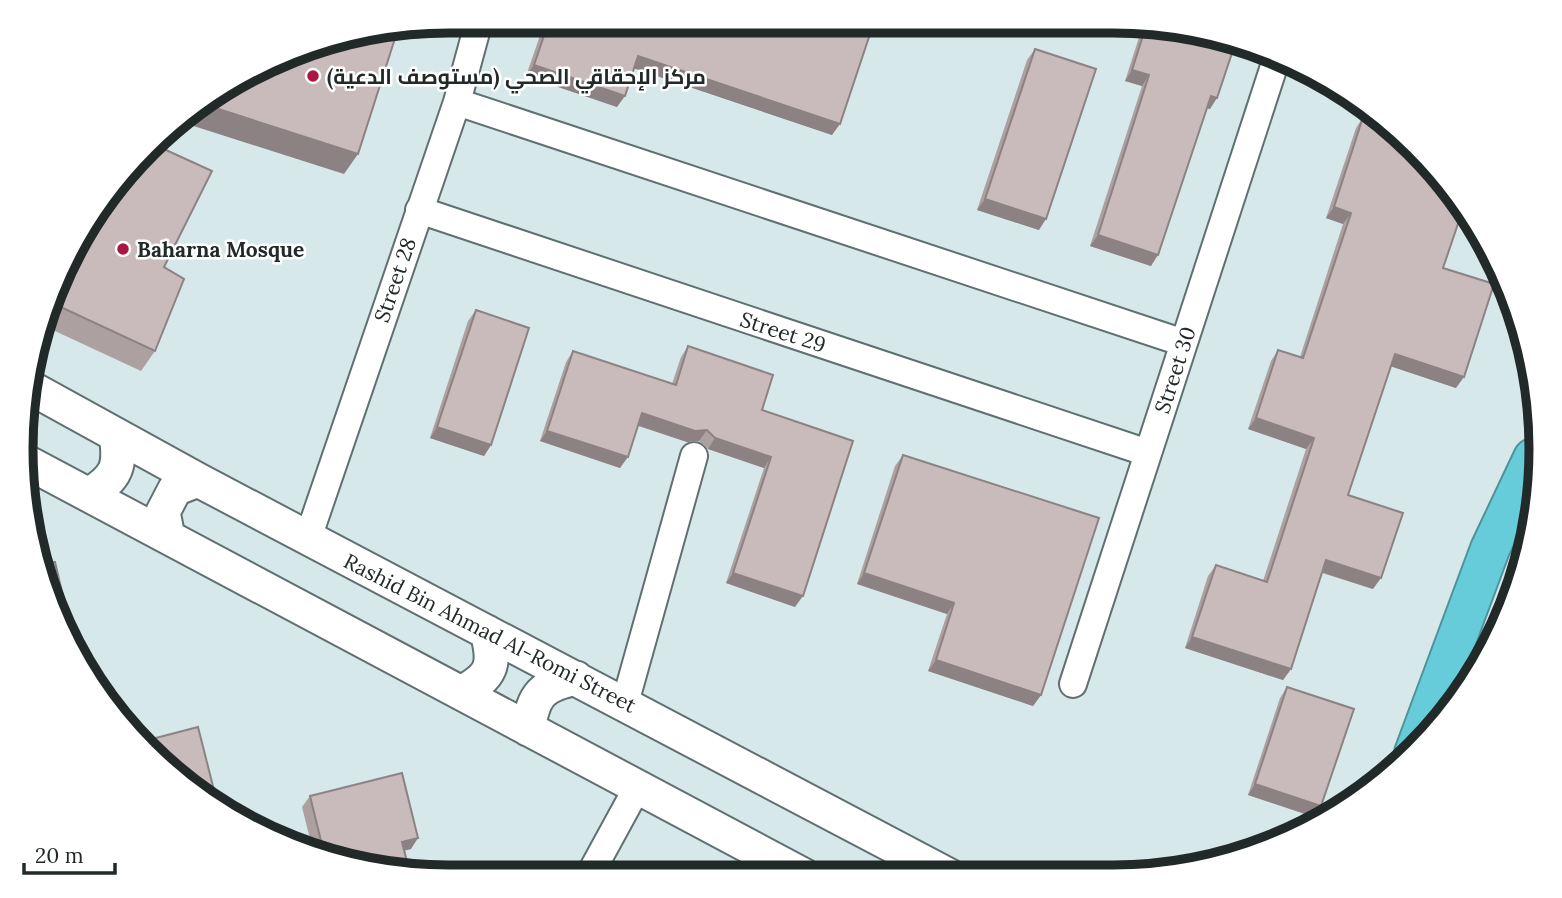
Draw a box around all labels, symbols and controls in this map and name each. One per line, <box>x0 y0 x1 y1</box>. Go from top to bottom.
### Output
place label: مركز الإحقاقي الصحي (مستوصف الدعية) <box>327 63 706 94</box>
marker: مركز الإحقاقي الصحي (مستوصف الدعية) <box>305 68 321 84</box>
street label: Street 28 <box>368 234 422 326</box>
place label: Baharna Mosque <box>137 236 304 263</box>
marker: Baharna Mosque <box>115 241 131 257</box>
street label: Street 29 <box>737 305 829 359</box>
street label: Street 30 <box>1148 323 1202 417</box>
street label: Rashid Bin Ahmad Al-Romi Street <box>339 547 642 719</box>
scale bar <box>24 832 116 876</box>
text: 20 m <box>35 842 84 869</box>

